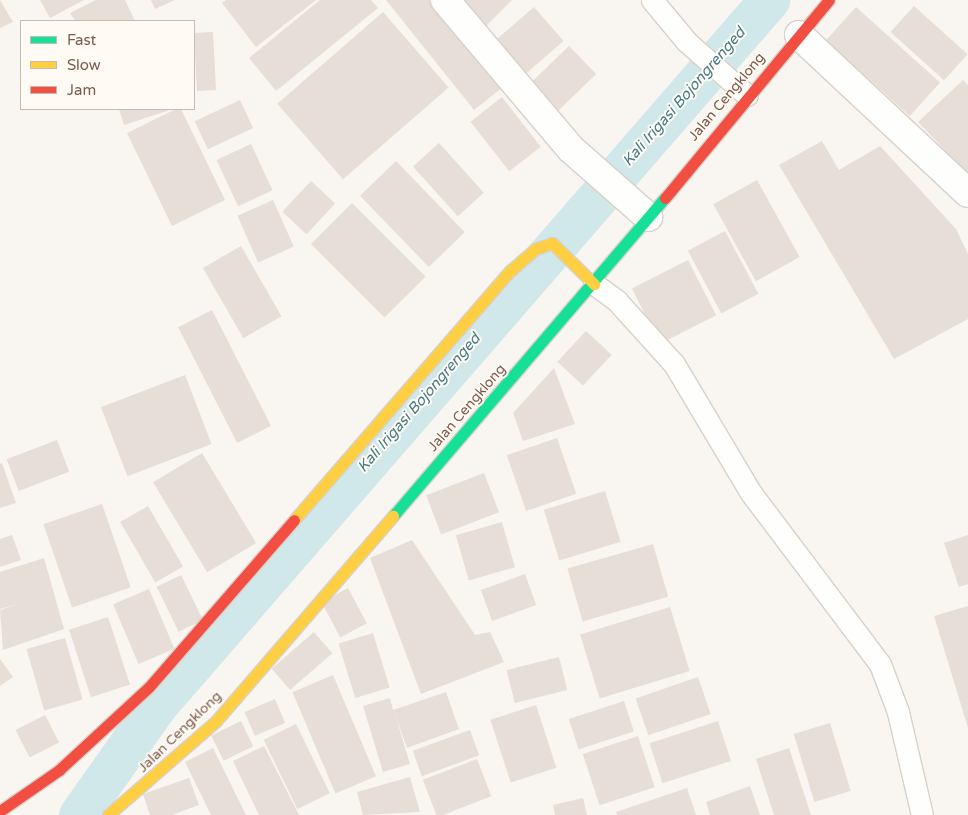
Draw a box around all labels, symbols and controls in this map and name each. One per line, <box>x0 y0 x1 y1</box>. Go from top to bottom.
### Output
legend <box>20 20 195 110</box>
water label: Kali Irigasi Bojongrenged <box>619 24 749 170</box>
text: Fast <box>67 31 96 49</box>
street label: Jalan Cengklong <box>685 50 769 144</box>
text: Slow <box>67 56 101 74</box>
text: Jam <box>67 81 96 99</box>
water label: Kali Irigasi Bojongrenged <box>354 330 484 476</box>
street label: Jalan Cengklong <box>425 361 509 455</box>
street label: Jalan Cengklong <box>135 688 225 776</box>

